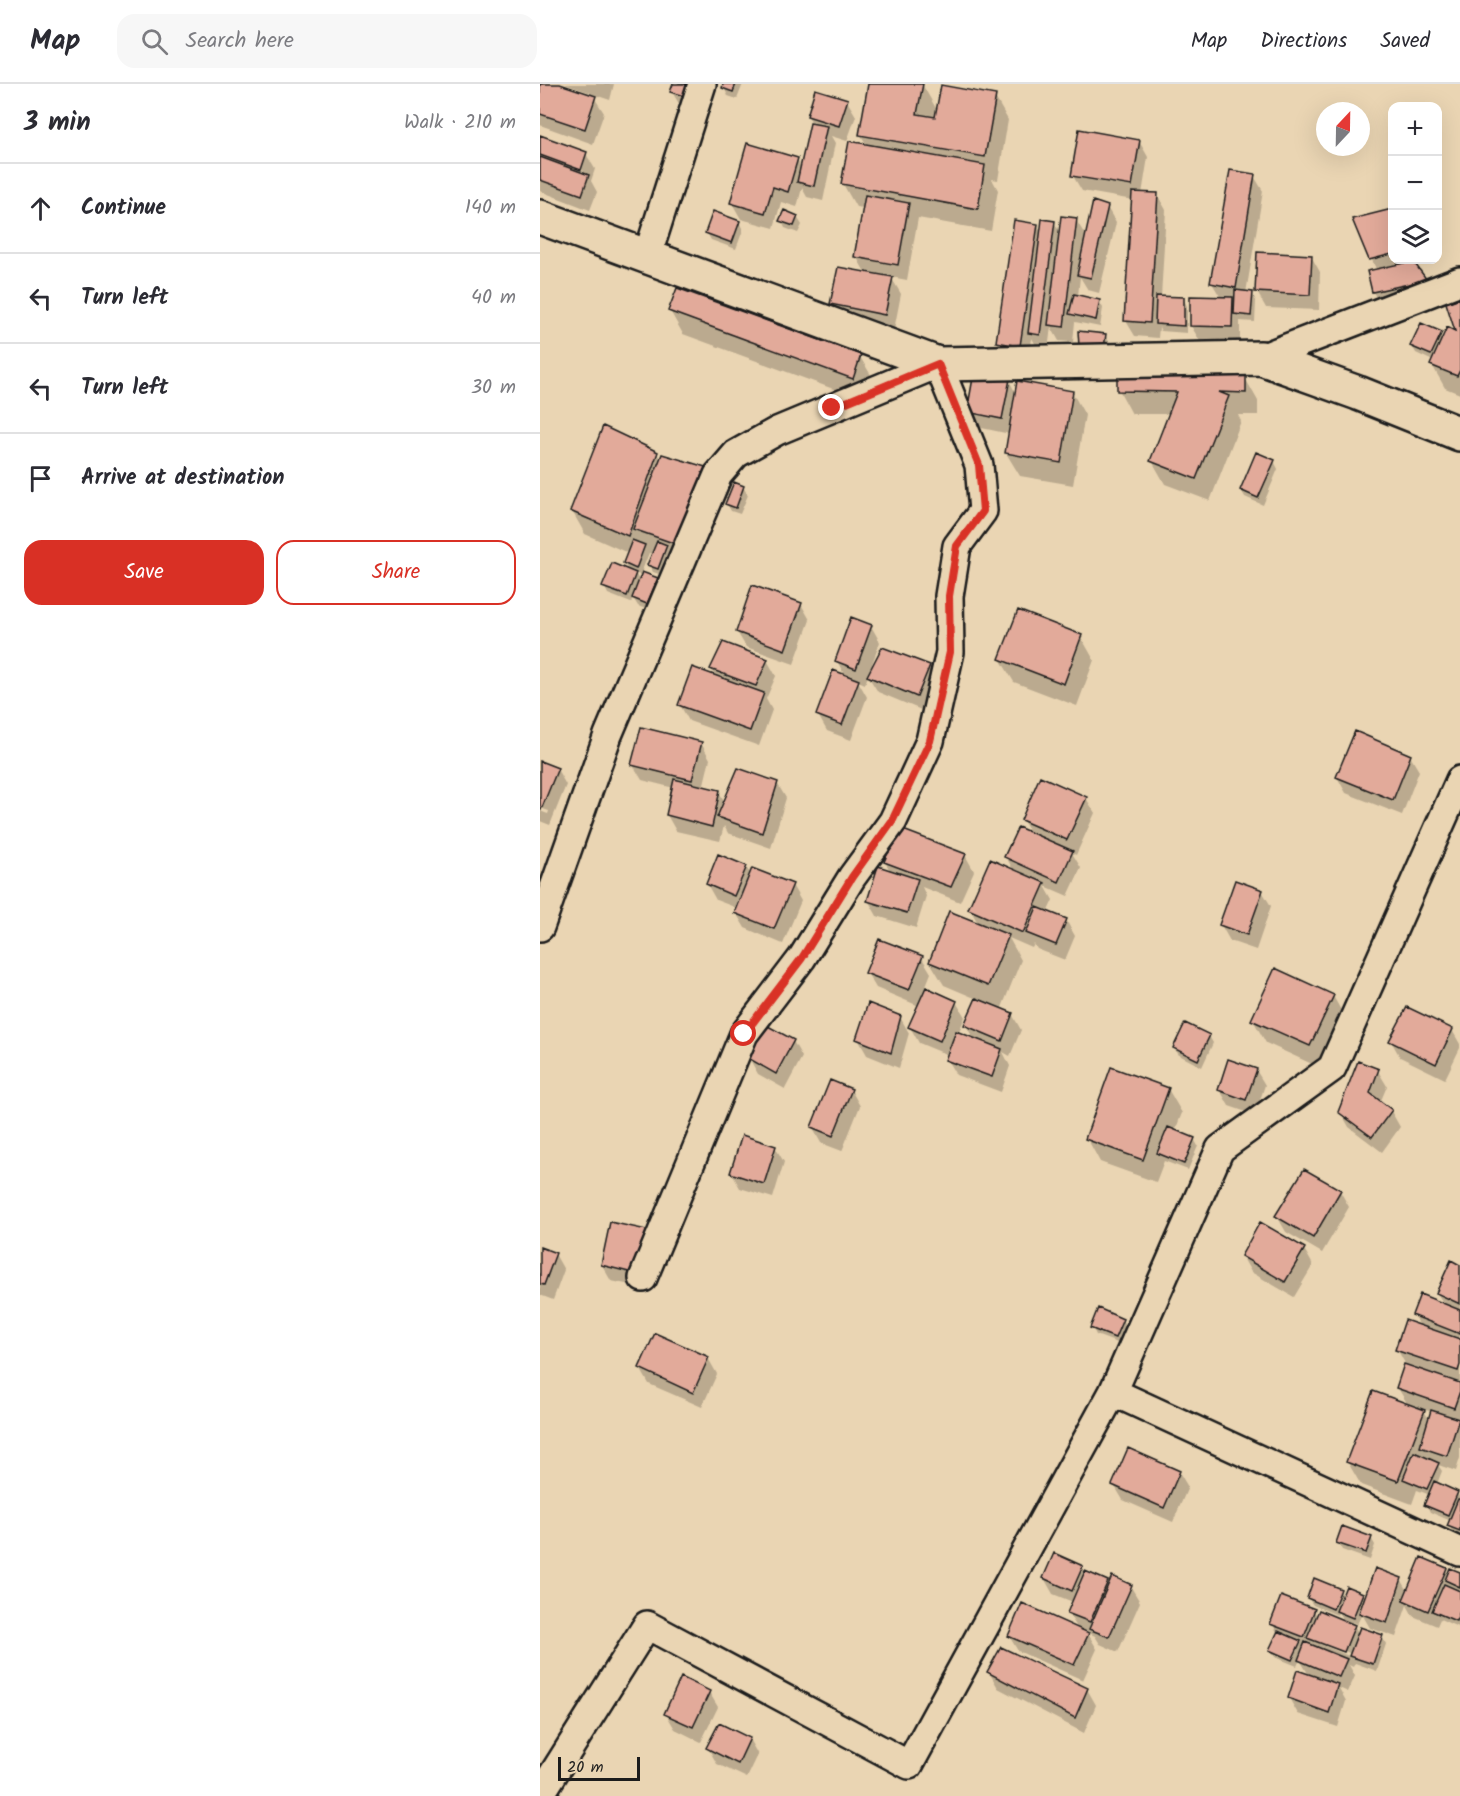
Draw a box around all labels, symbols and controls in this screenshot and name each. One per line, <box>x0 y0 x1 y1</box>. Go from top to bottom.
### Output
search box <box>117 14 537 68</box>
text: Map <box>30 19 81 64</box>
text: Search here <box>186 24 294 59</box>
icon: search <box>138 25 171 58</box>
text: Map <box>1191 25 1227 58</box>
text: Directions <box>1260 25 1347 58</box>
text: Saved <box>1380 25 1430 58</box>
text: 3 min <box>24 102 91 144</box>
north arrow <box>1316 102 1370 156</box>
map controls <box>1388 102 1442 264</box>
button: + <box>1388 102 1442 156</box>
text: Walk · 210 m <box>404 107 516 139</box>
button: − <box>1388 156 1442 210</box>
text: Continue <box>81 191 166 226</box>
icon: ahead <box>24 192 57 225</box>
text: 140 m <box>465 192 516 224</box>
button: layers <box>1388 210 1442 264</box>
text: Turn left <box>81 281 168 316</box>
icon: left <box>24 282 57 315</box>
text: 40 m <box>471 282 516 314</box>
text: Turn left <box>81 371 168 406</box>
icon: left <box>24 372 57 405</box>
text: 30 m <box>471 372 516 404</box>
route end <box>818 394 844 420</box>
text: Arrive at destination <box>81 461 284 496</box>
icon: arrive <box>24 462 57 495</box>
button: Save <box>24 540 264 605</box>
button: Share <box>276 540 516 605</box>
route start <box>730 1020 756 1046</box>
scale bar <box>558 1754 640 1782</box>
text: 20 m <box>567 1755 603 1780</box>

